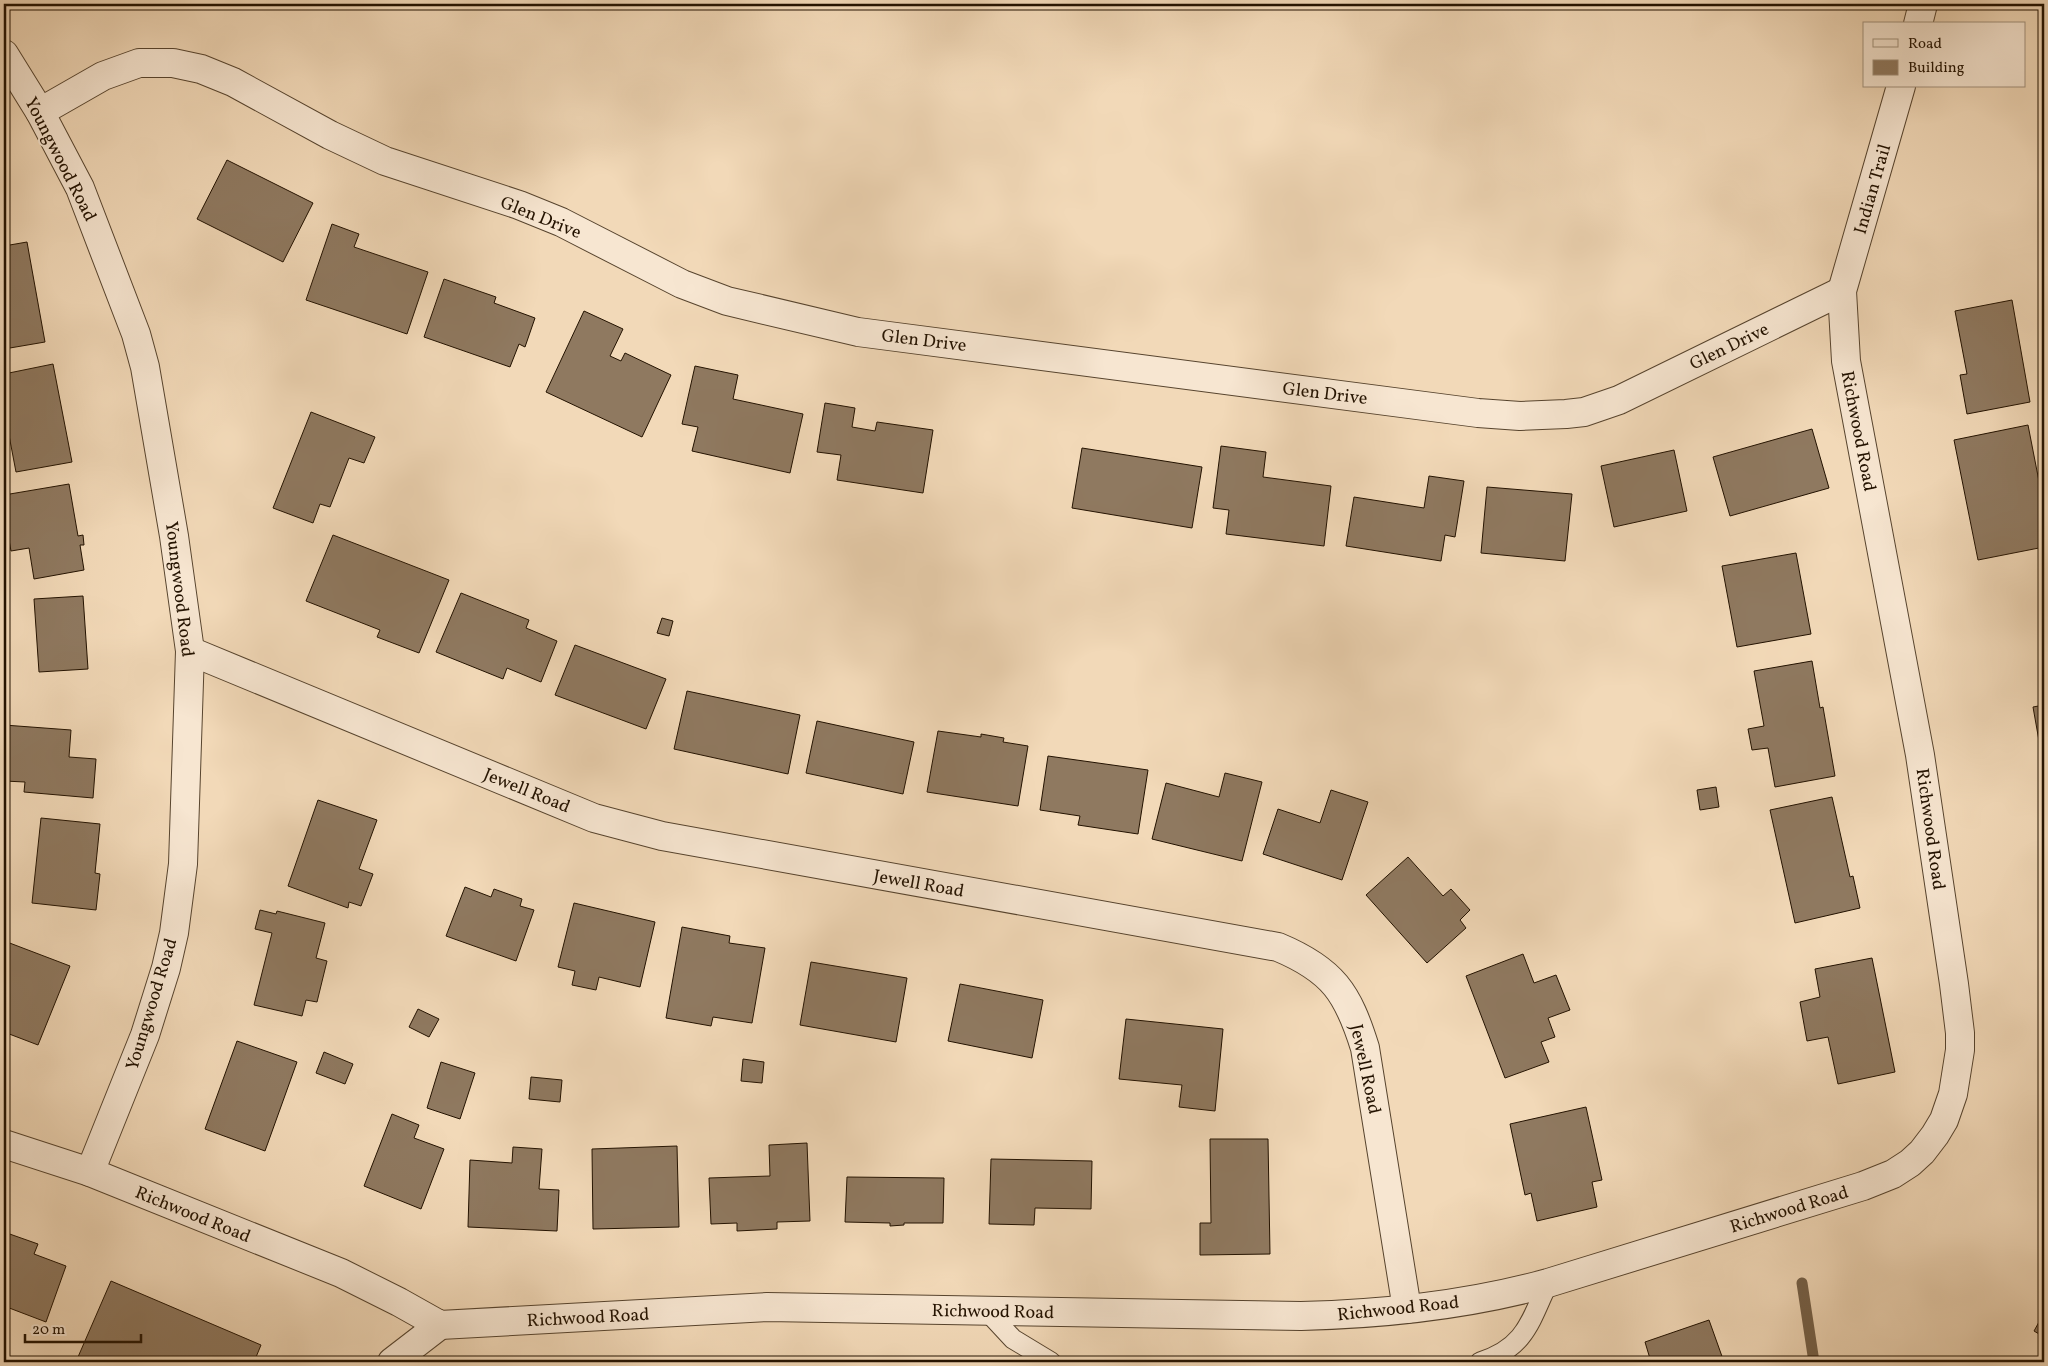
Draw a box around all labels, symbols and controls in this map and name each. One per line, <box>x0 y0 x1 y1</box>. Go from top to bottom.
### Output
legend <box>1863 22 2026 88</box>
text: Road <box>1908 34 1942 55</box>
text: Building <box>1908 58 1965 79</box>
street label: Youngwood Road <box>17 93 102 226</box>
street label: Indian Trail <box>1849 141 1898 237</box>
street label: Glen Drive <box>496 191 585 246</box>
street label: Glen Drive <box>1686 317 1774 377</box>
street label: Glen Drive <box>880 324 968 359</box>
street label: Richwood Road <box>1834 369 1881 494</box>
street label: Glen Drive <box>1281 377 1369 412</box>
street label: Youngwood Road <box>158 520 199 659</box>
street label: Jewell Road <box>479 763 574 820</box>
street label: Richwood Road <box>1909 767 1950 892</box>
street label: Jewell Road <box>871 864 966 905</box>
street label: Youngwood Road <box>120 935 184 1073</box>
street label: Jewell Road <box>1343 1022 1386 1117</box>
street label: Richwood Road <box>131 1181 254 1250</box>
street label: Richwood Road <box>1727 1181 1852 1240</box>
street label: Richwood Road <box>1336 1291 1460 1328</box>
street label: Richwood Road <box>931 1299 1055 1326</box>
street label: Richwood Road <box>526 1303 650 1334</box>
scale bar <box>25 1311 141 1343</box>
text: 20 m <box>32 1320 65 1341</box>

